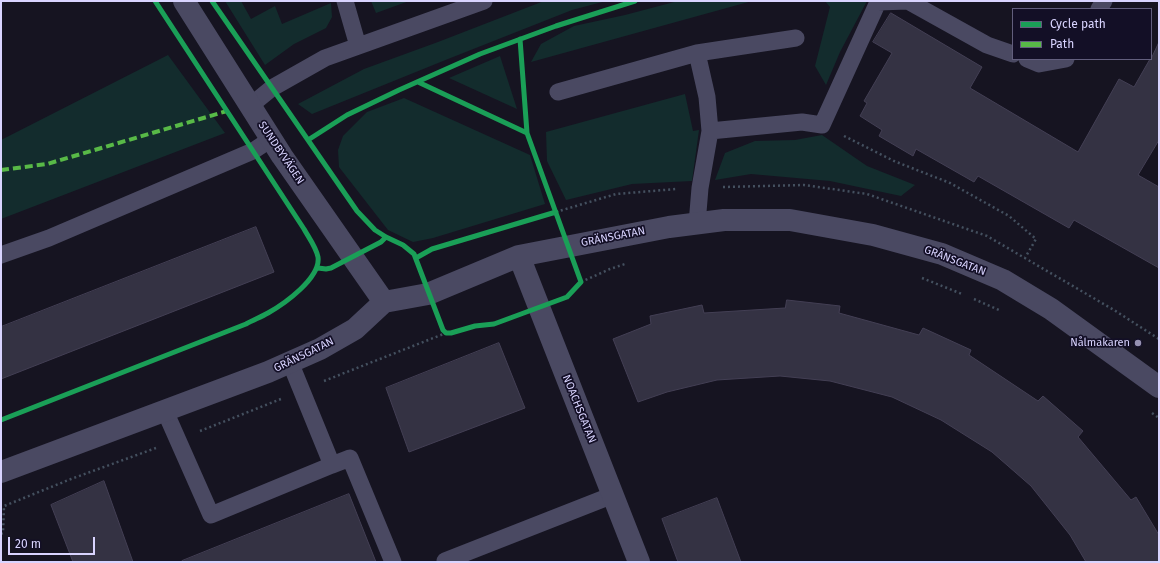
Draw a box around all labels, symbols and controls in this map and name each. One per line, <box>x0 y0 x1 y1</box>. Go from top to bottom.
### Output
legend <box>1012 8 1152 60</box>
text: Cycle path <box>1050 17 1106 31</box>
text: Path <box>1050 37 1074 51</box>
street label: SUNDBYVÄGEN <box>255 119 307 187</box>
street label: GRÄNSGATAN <box>580 224 646 250</box>
street label: GRÄNSGATAN <box>922 243 988 279</box>
street label: GRÄNSGATAN <box>272 335 336 375</box>
place label: Nålmakaren <box>1070 336 1130 350</box>
marker: Nålmakaren <box>1133 338 1143 348</box>
street label: NOACHSGATAN <box>559 373 599 445</box>
scale bar <box>10 529 97 555</box>
text: 20 m <box>15 537 41 551</box>

